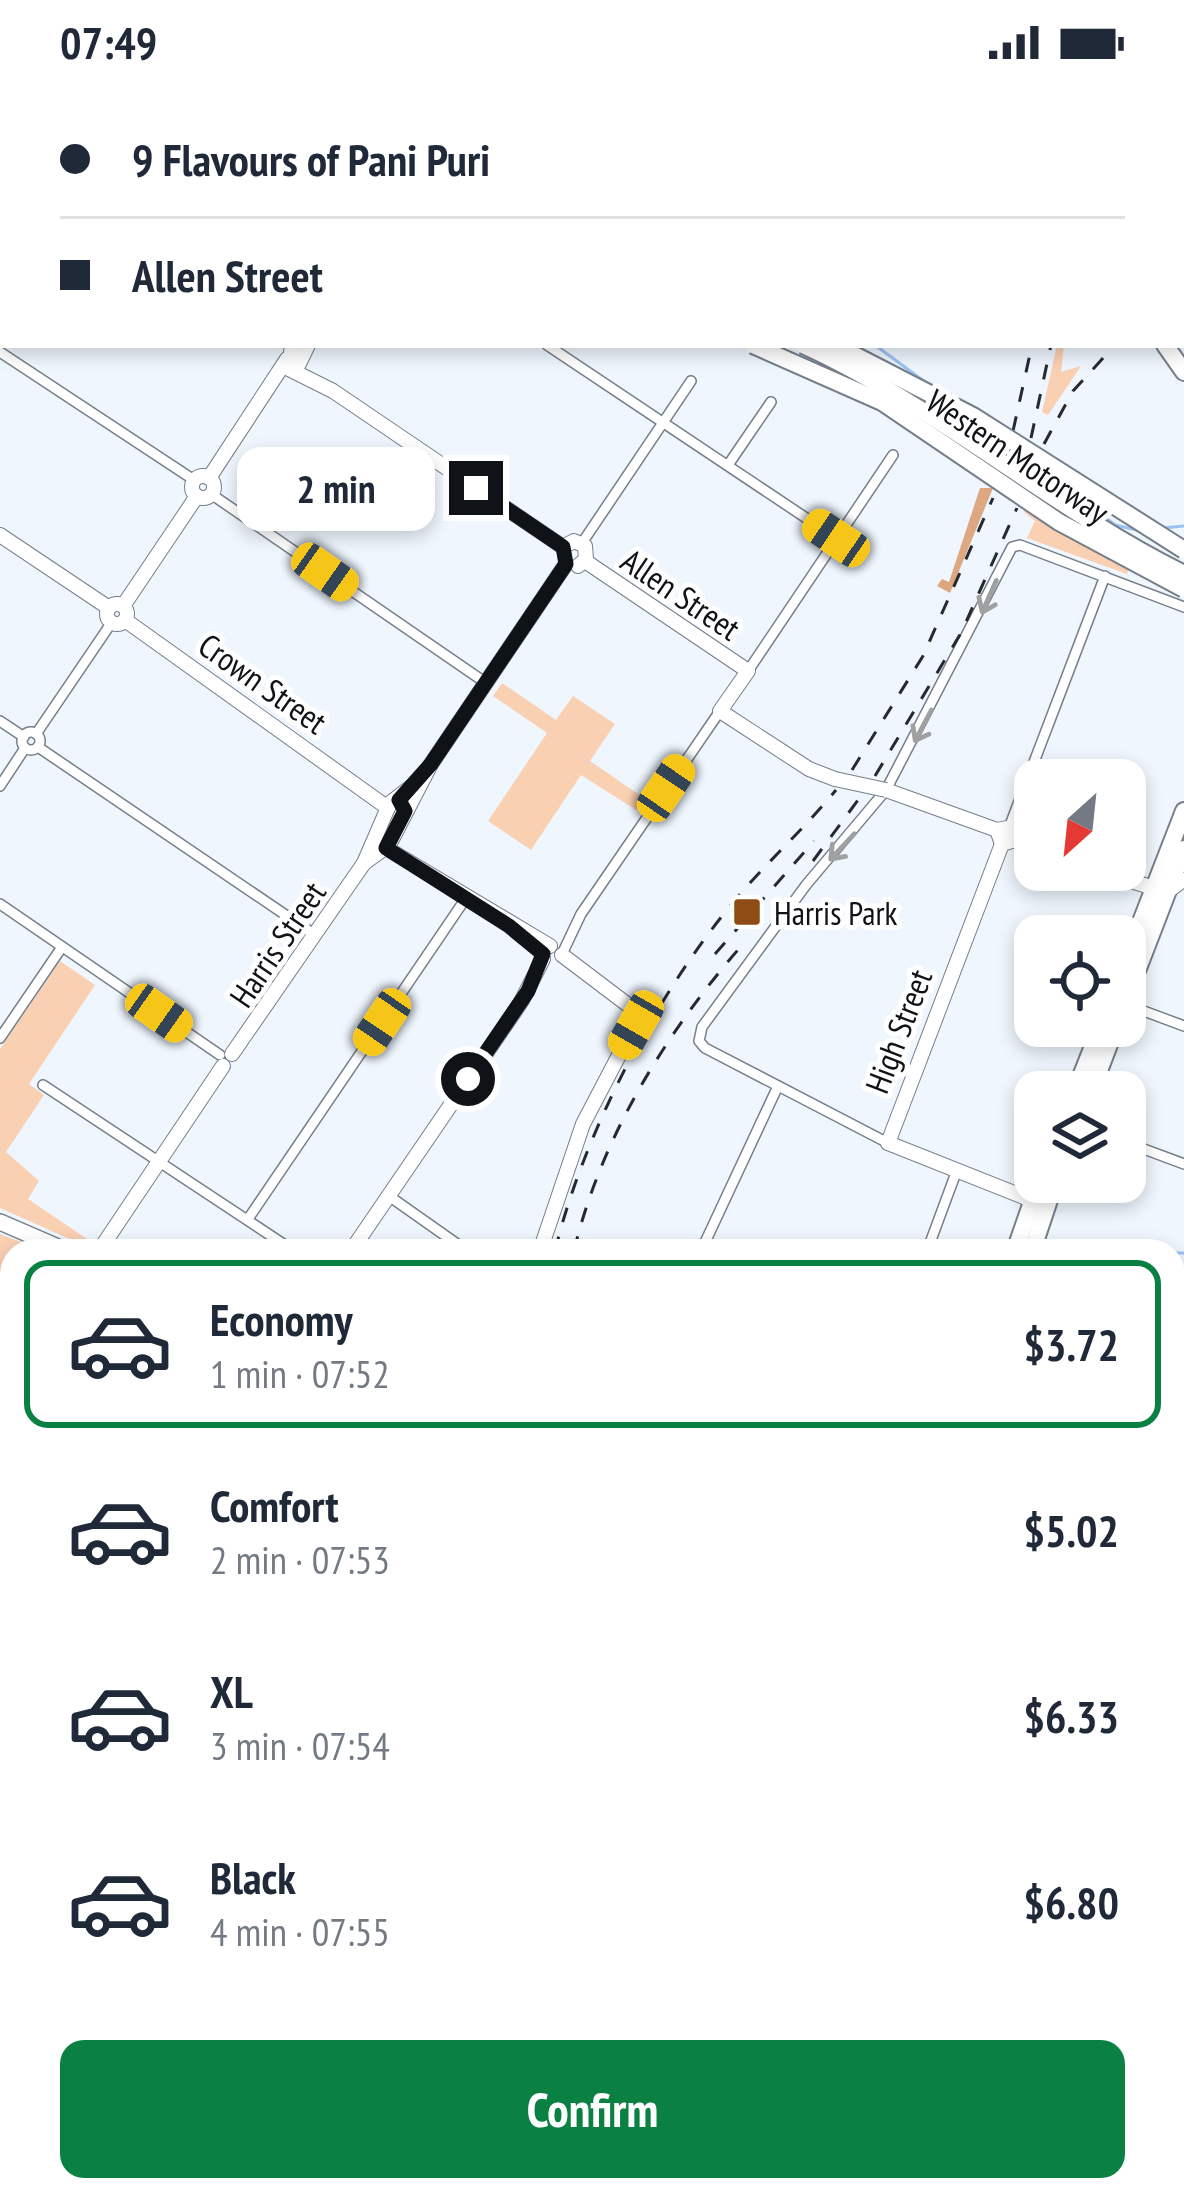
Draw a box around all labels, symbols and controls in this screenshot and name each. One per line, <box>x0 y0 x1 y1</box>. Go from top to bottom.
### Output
text: 07:49 <box>60 13 157 71</box>
text: 9 Flavours of Pani Puri <box>132 130 490 188</box>
text: Allen Street <box>132 246 323 304</box>
street label: Western Motorway <box>918 379 1118 533</box>
callout: 2 min <box>236 446 434 530</box>
route end <box>449 461 503 515</box>
text: 2 min <box>297 463 375 514</box>
car <box>796 503 876 573</box>
car <box>285 537 365 607</box>
street label: Allen Street <box>613 539 749 649</box>
one-way arrow <box>976 578 998 614</box>
street label: Crown Street <box>190 623 336 743</box>
one-way arrow <box>911 707 934 742</box>
car <box>631 748 701 828</box>
north arrow <box>1014 759 1146 891</box>
map controls <box>1014 759 1146 1203</box>
one-way arrow <box>828 831 856 861</box>
street label: Harris Street <box>219 873 335 1015</box>
place label: Harris Park <box>774 891 898 934</box>
marker: Harris Park <box>731 896 763 928</box>
button: locate <box>1014 915 1146 1047</box>
street label: High Street <box>855 963 941 1099</box>
car <box>119 978 199 1048</box>
car <box>347 982 417 1062</box>
car <box>602 985 670 1065</box>
route start <box>441 1052 495 1106</box>
button: layers <box>1014 1071 1146 1203</box>
icon: car <box>66 1290 174 1398</box>
text: Economy <box>210 1290 353 1348</box>
text: $3.72 <box>1023 1315 1119 1373</box>
text: 1 min · 07:52 <box>210 1348 390 1399</box>
icon: car <box>66 1476 174 1584</box>
text: Comfort <box>210 1476 339 1534</box>
text: $5.02 <box>1023 1501 1119 1559</box>
text: 2 min · 07:53 <box>210 1534 390 1585</box>
icon: car <box>66 1662 174 1770</box>
text: XL <box>210 1662 253 1720</box>
text: $6.33 <box>1023 1687 1119 1745</box>
text: 3 min · 07:54 <box>210 1720 390 1771</box>
icon: car <box>66 1848 174 1956</box>
text: Black <box>210 1848 296 1906</box>
text: $6.80 <box>1023 1873 1119 1931</box>
text: 4 min · 07:55 <box>210 1906 390 1957</box>
button: Confirm <box>60 2040 1125 2178</box>

